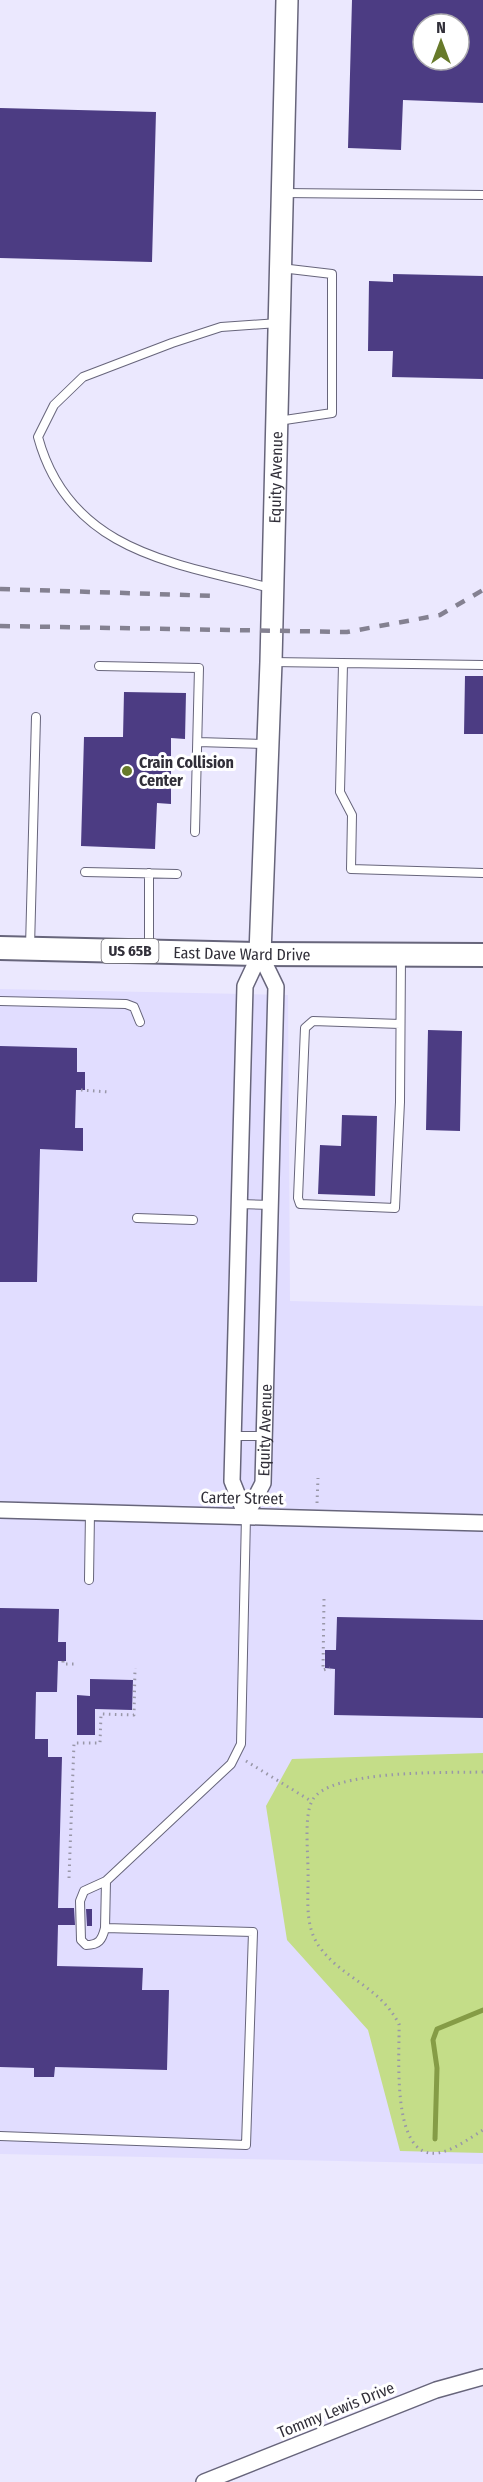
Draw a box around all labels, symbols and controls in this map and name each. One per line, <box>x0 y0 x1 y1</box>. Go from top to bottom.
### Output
north arrow <box>411 12 471 72</box>
text: N <box>436 18 446 37</box>
street label: Equity Avenue <box>265 431 286 524</box>
place label: Crain Collision Center <box>139 753 234 790</box>
marker: Crain Collision Center <box>120 764 134 778</box>
road number: US 65B <box>102 939 158 963</box>
street label: East Dave Ward Drive <box>173 943 311 964</box>
street label: Equity Avenue <box>254 1384 275 1477</box>
street label: Carter Street <box>200 1488 284 1508</box>
street label: Tommy Lewis Drive <box>275 2378 397 2442</box>

